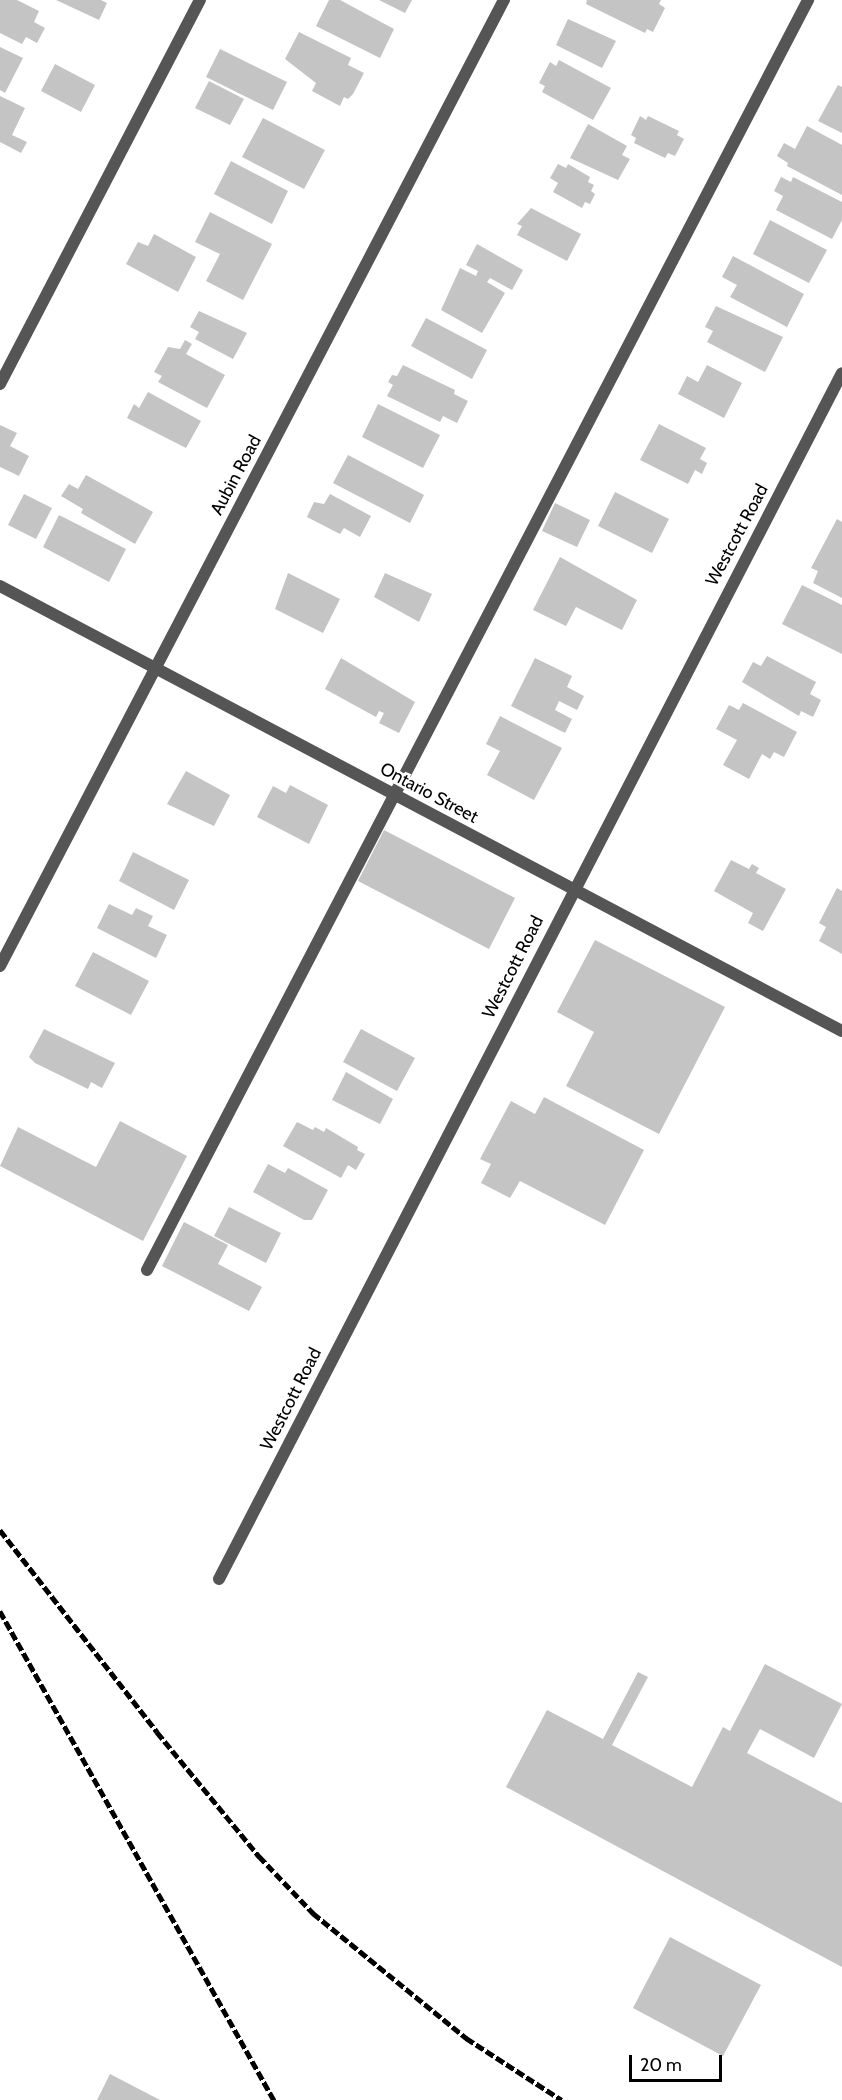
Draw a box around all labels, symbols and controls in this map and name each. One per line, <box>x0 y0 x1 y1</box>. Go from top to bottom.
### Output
street label: Aubin Road <box>206 431 266 519</box>
street label: Westcott Road <box>701 480 773 590</box>
street label: Ontario Street <box>376 758 482 828</box>
street label: Westcott Road <box>478 912 548 1022</box>
street label: Westcott Road <box>256 1344 326 1454</box>
scale bar <box>632 2043 725 2081</box>
text: 20 m <box>640 2054 682 2076</box>

